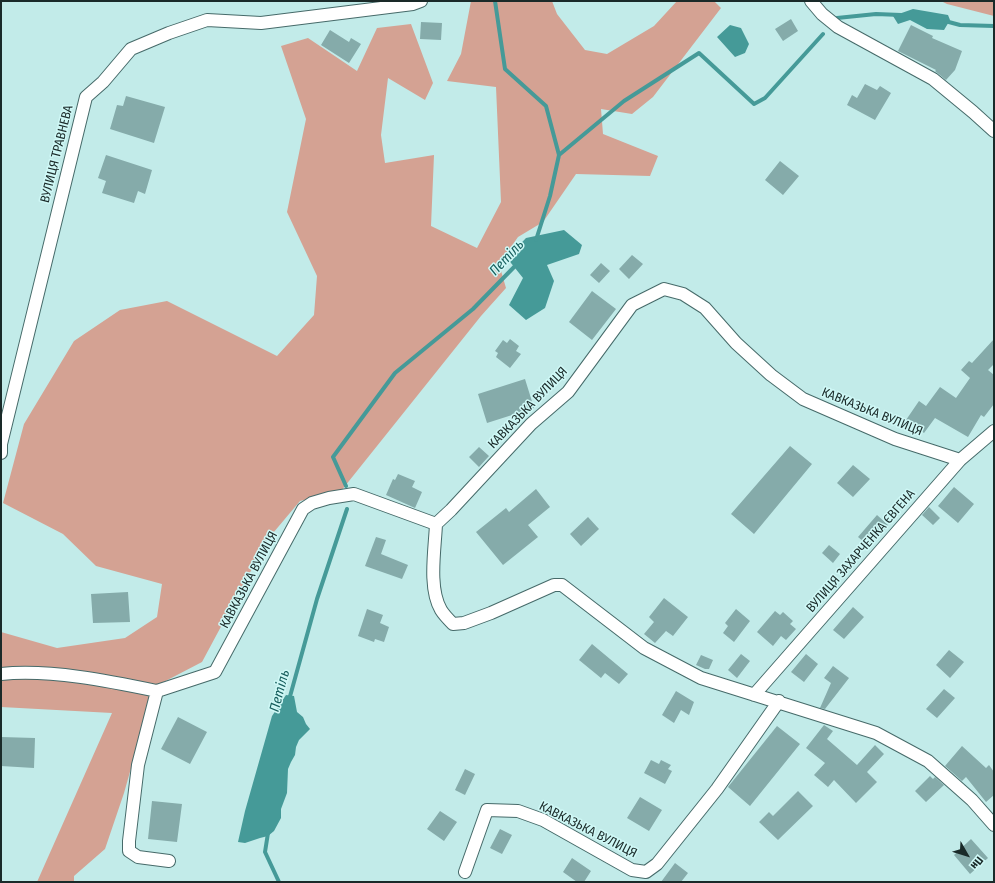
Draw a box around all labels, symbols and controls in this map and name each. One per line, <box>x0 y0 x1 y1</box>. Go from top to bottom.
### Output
street label: ВУЛИЦЯ ТРАВНЕВА <box>37 103 77 205</box>
water label: Петіль <box>486 237 528 279</box>
street label: КАВКАЗЬКА ВУЛИЦЯ <box>485 364 571 452</box>
street label: КАВКАЗЬКА ВУЛИЦЯ <box>819 385 925 439</box>
street label: ВУЛИЦЯ ЗАХАРЧЕНКА ЄВГЕНА <box>803 486 919 616</box>
street label: КАВКАЗЬКА ВУЛИЦЯ <box>217 529 281 631</box>
water label: Петіль <box>266 668 294 714</box>
street label: КАВКАЗЬКА ВУЛИЦЯ <box>536 799 640 861</box>
north arrow <box>947 835 987 875</box>
text: Пн <box>968 854 986 872</box>

